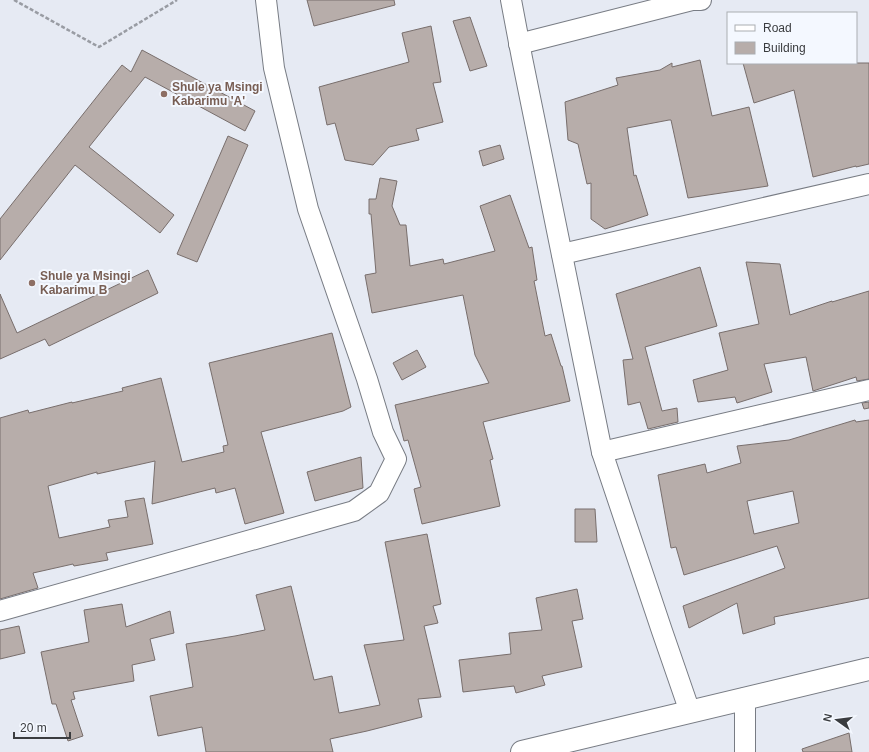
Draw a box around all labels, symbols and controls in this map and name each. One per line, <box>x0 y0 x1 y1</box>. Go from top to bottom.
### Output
legend <box>727 12 857 64</box>
text: Road <box>763 21 792 35</box>
text: Building <box>763 41 806 55</box>
place label: Shule ya Msingi Kabarimu 'A' <box>172 80 263 108</box>
marker: Shule ya Msingi Kabarimu 'A' <box>159 89 169 99</box>
place label: Shule ya Msingi Kabarimu B <box>40 269 131 297</box>
marker: Shule ya Msingi Kabarimu B <box>27 278 37 288</box>
north arrow <box>817 700 857 740</box>
text: N <box>821 712 834 723</box>
scale bar <box>14 714 70 740</box>
text: 20 m <box>20 721 47 735</box>

